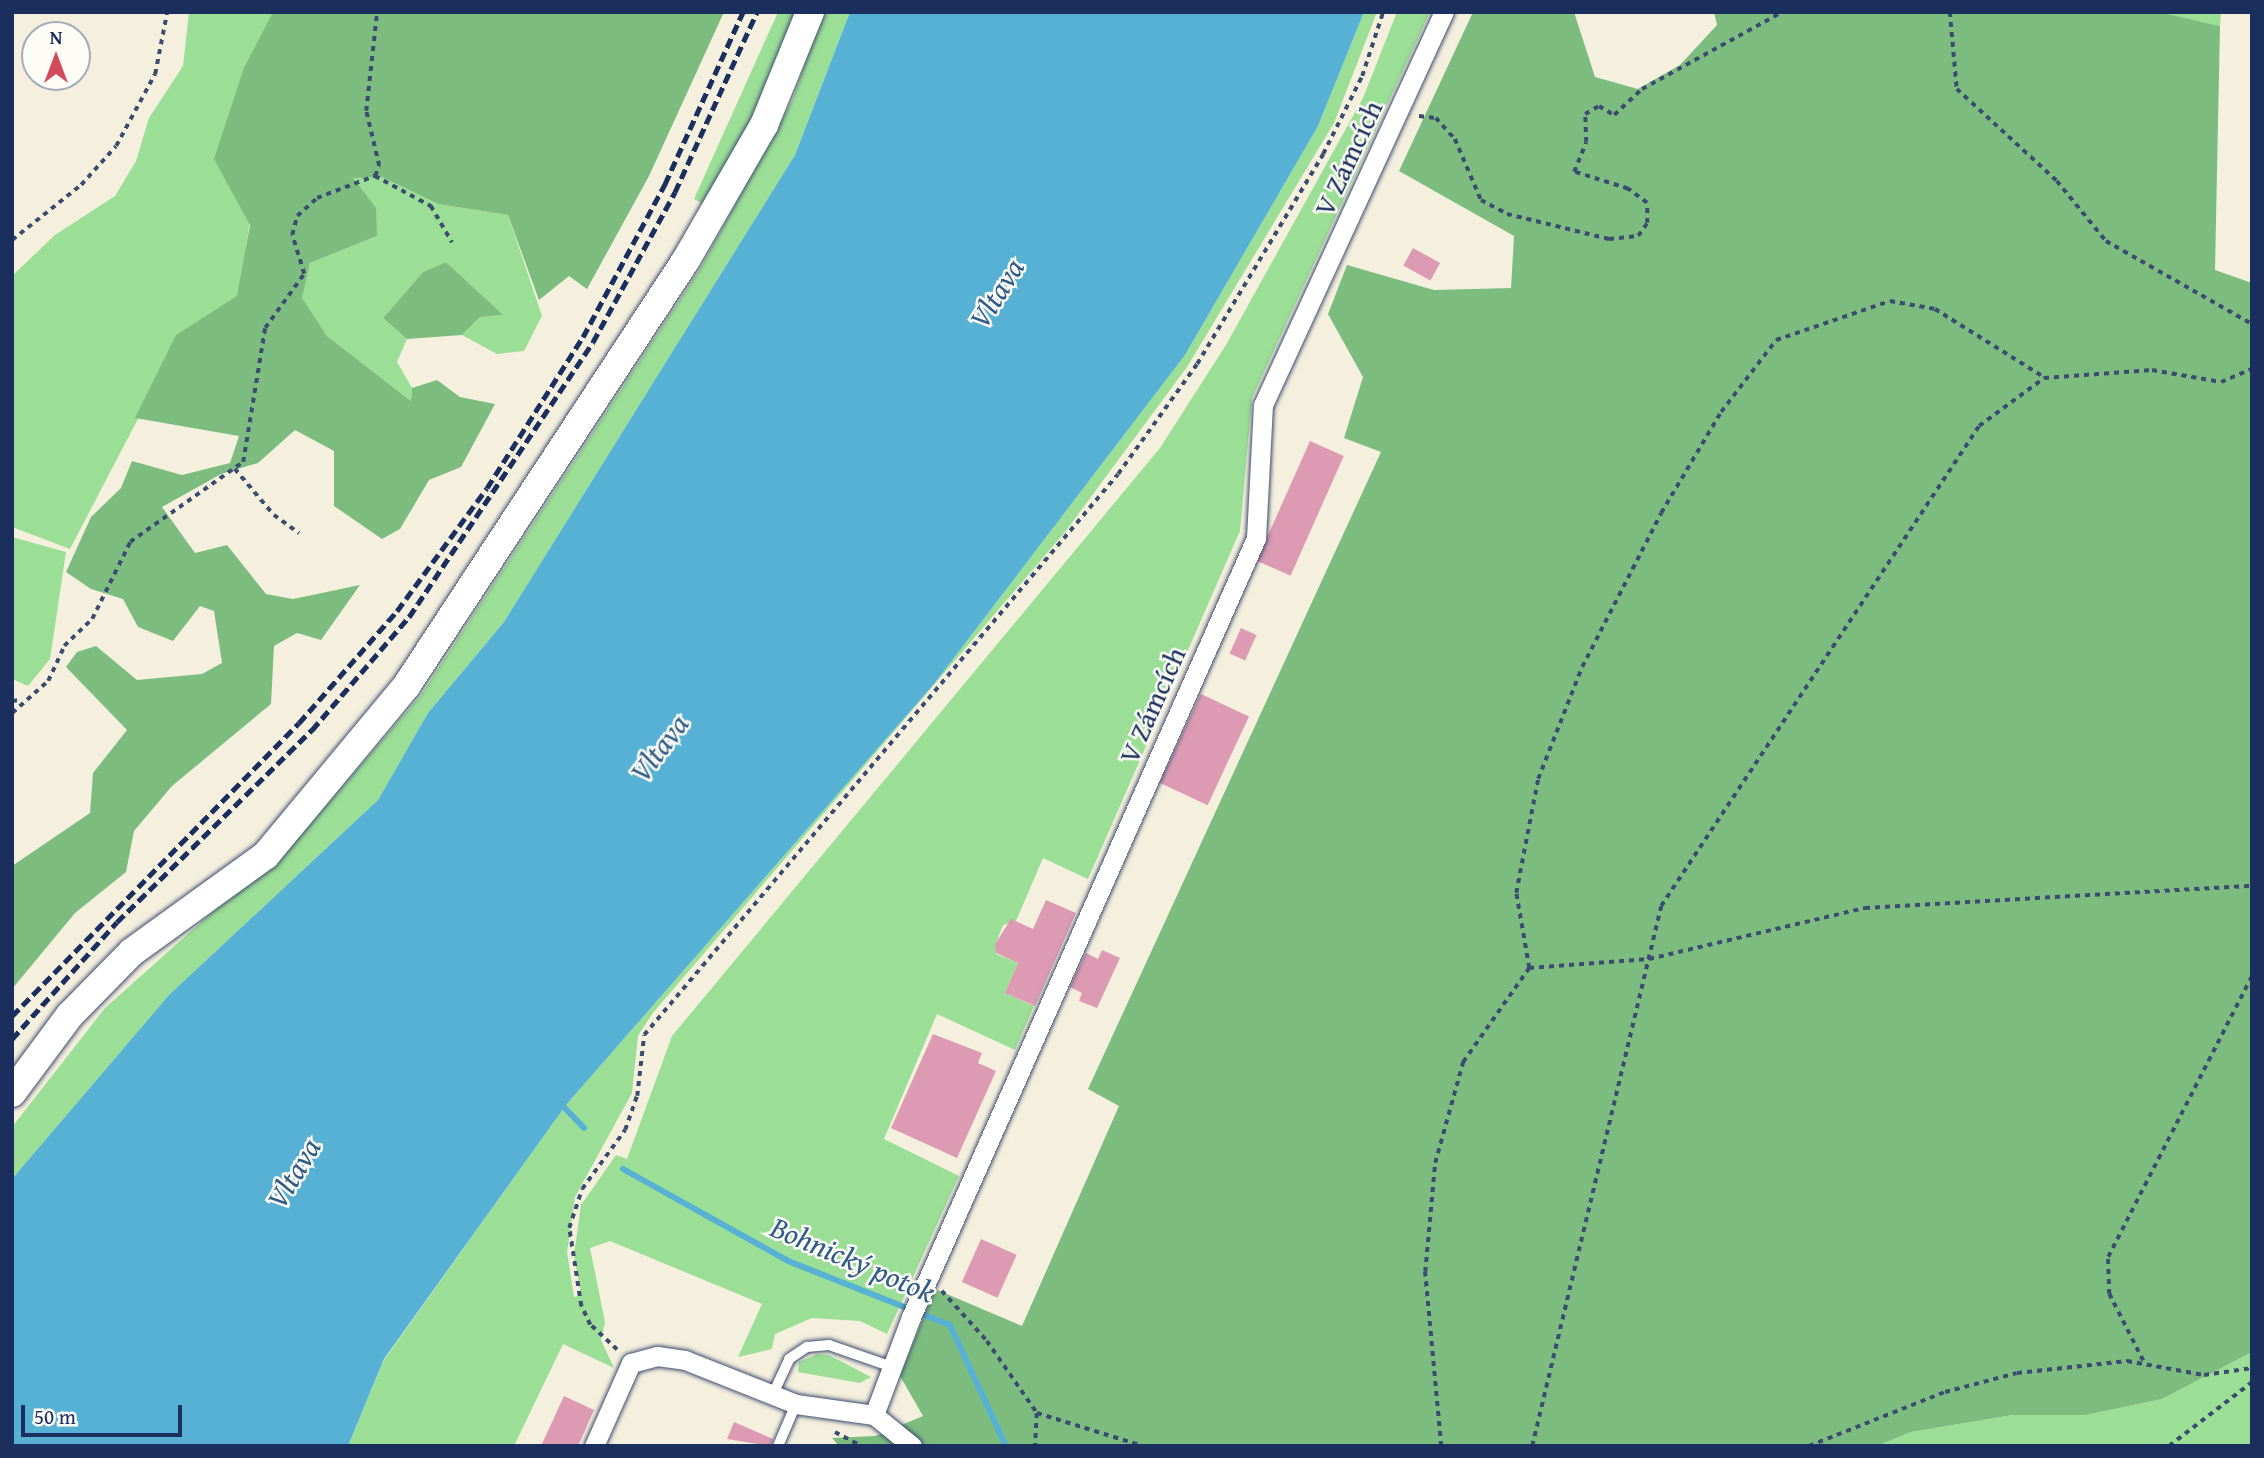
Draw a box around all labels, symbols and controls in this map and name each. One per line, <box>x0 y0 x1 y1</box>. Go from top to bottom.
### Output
north arrow <box>21 21 91 91</box>
text: N <box>50 23 62 51</box>
street label: V Zámcích <box>1307 95 1389 221</box>
water label: Vltava <box>961 251 1031 335</box>
street label: V Zámcích <box>1112 642 1192 768</box>
water label: Vltava <box>622 707 696 789</box>
water label: Vltava <box>258 1131 328 1215</box>
water label: Bohnický potok <box>766 1208 940 1310</box>
scale bar <box>24 1392 186 1436</box>
text: 50 m <box>34 1401 76 1432</box>

